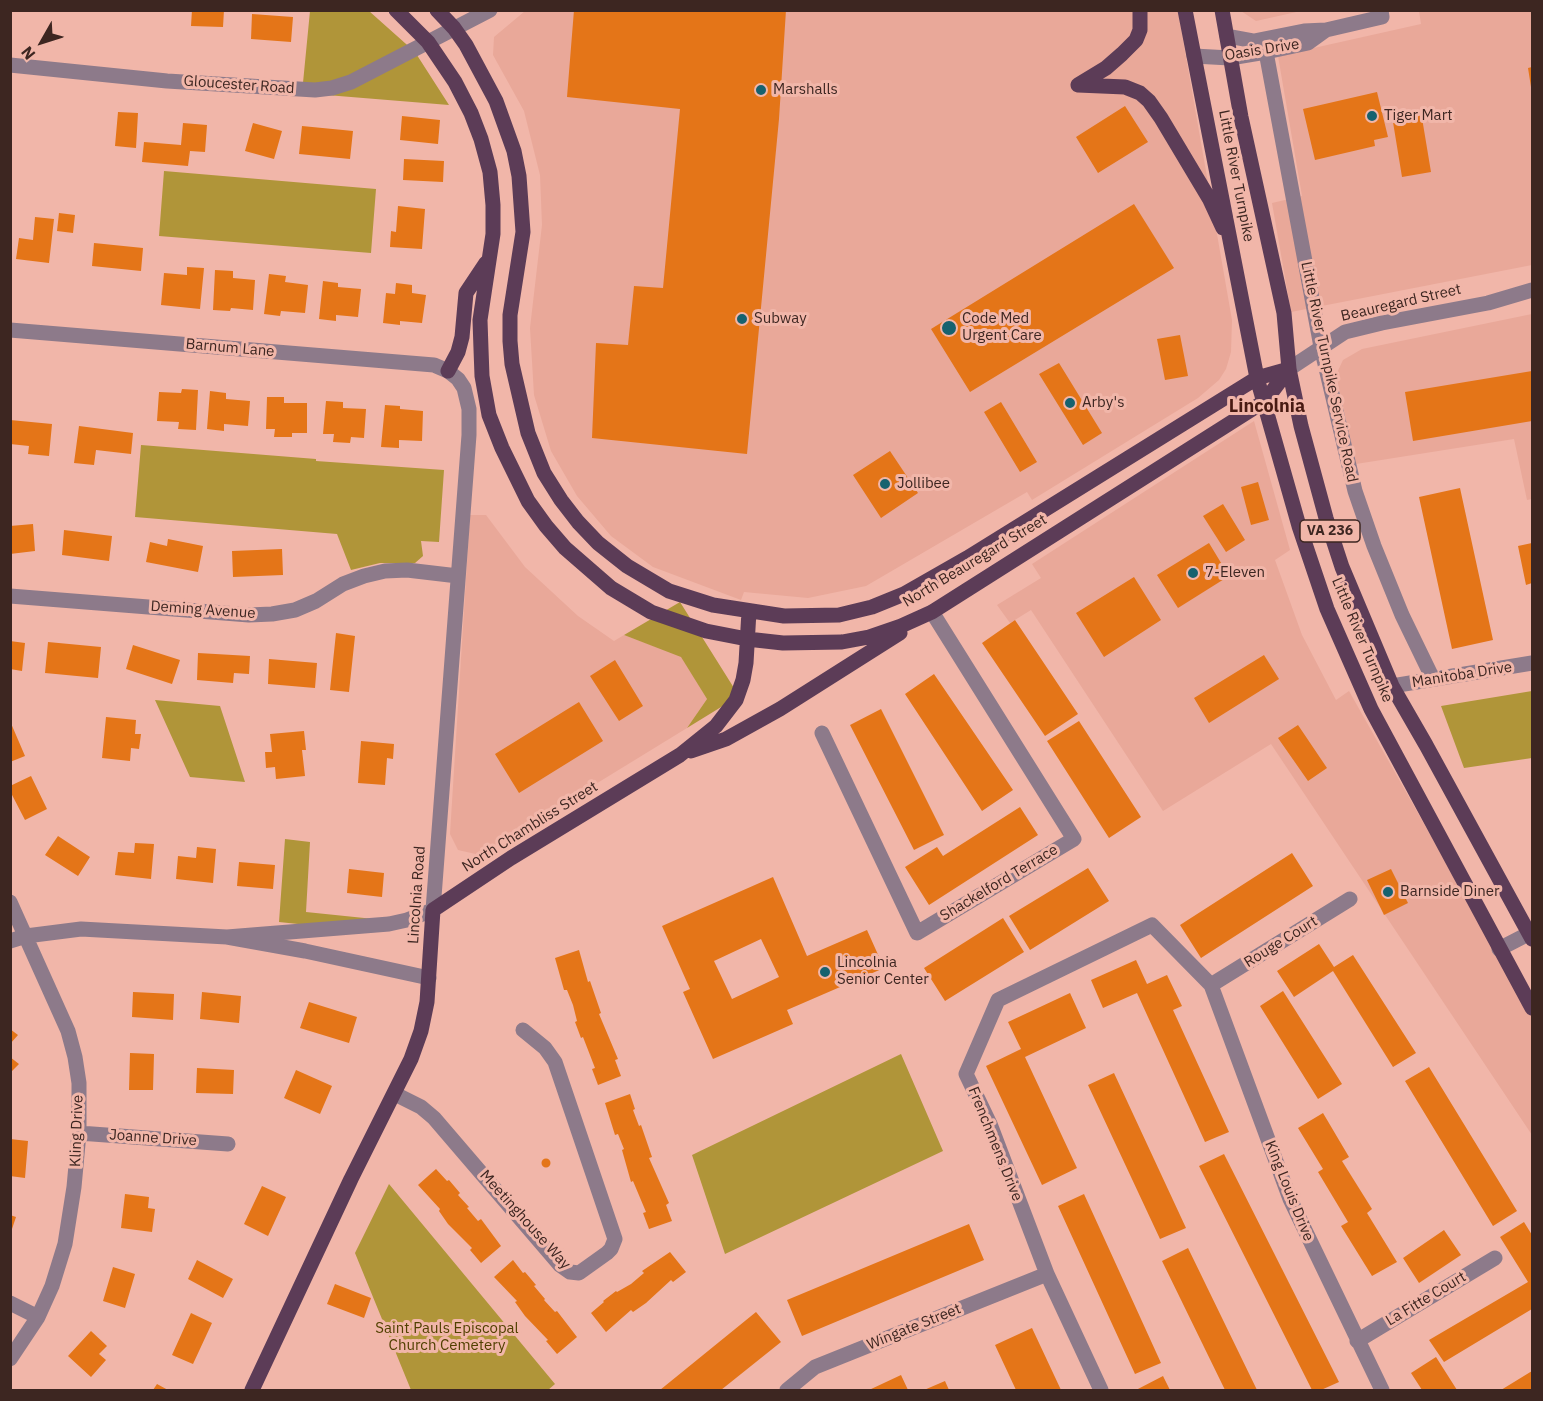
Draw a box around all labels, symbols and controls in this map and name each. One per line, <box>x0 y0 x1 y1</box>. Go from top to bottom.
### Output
north arrow <box>12 12 72 72</box>
street label: Oasis Drive <box>1223 35 1301 65</box>
text: N <box>17 43 39 64</box>
street label: Gloucester Road <box>183 72 295 98</box>
place label: Marshalls <box>773 81 838 99</box>
marker: Marshalls <box>754 83 768 97</box>
place label: Tiger Mart <box>1384 107 1452 125</box>
street label: Little River Turnpike <box>1214 108 1258 244</box>
marker: Tiger Mart <box>1365 109 1379 123</box>
street label: Little River Turnpike Service Road <box>1297 260 1361 484</box>
street label: Beauregard Street <box>1339 280 1463 326</box>
place label: Subway <box>754 310 807 328</box>
place label: Code Med Urgent Care <box>962 310 1042 345</box>
marker: Subway <box>735 312 749 326</box>
marker: Code Med Urgent Care <box>940 319 958 337</box>
street label: Barnum Lane <box>185 335 275 361</box>
place label: Arby's <box>1082 394 1124 412</box>
marker: Arby's <box>1063 396 1077 410</box>
district label: Lincolnia <box>1229 396 1305 418</box>
place label: Jollibee <box>897 475 950 493</box>
marker: Jollibee <box>878 477 892 491</box>
street label: North Beauregard Street <box>900 511 1050 611</box>
road number: VA 236 <box>1300 520 1360 542</box>
place label: 7-Eleven <box>1205 564 1265 582</box>
marker: 7-Eleven <box>1186 566 1200 580</box>
street label: Little River Turnpike <box>1328 575 1396 705</box>
street label: Deming Avenue <box>150 597 256 623</box>
street label: Manitoba Drive <box>1411 658 1513 692</box>
street label: North Chambliss Street <box>459 778 601 876</box>
street label: Shackelford Terrace <box>937 841 1061 925</box>
street label: Lincolnia Road <box>405 845 429 945</box>
place label: Barnside Diner <box>1400 883 1499 901</box>
marker: Barnside Diner <box>1381 885 1395 899</box>
street label: Rouge Court <box>1241 912 1321 972</box>
place label: Lincolnia Senior Center <box>837 954 929 989</box>
marker: Lincolnia Senior Center <box>818 965 832 979</box>
street label: Frenchmens Drive <box>964 1084 1026 1204</box>
street label: Kling Drive <box>67 1095 87 1167</box>
street label: Joanne Drive <box>109 1126 197 1150</box>
street label: King Louis Drive <box>1261 1138 1317 1244</box>
street label: Meetinghouse Way <box>476 1167 574 1273</box>
street label: La Fitte Court <box>1383 1268 1469 1330</box>
street label: Wingate Street <box>864 1300 964 1354</box>
park label: Saint Pauls Episcopal Church Cemetery <box>375 1320 519 1355</box>

